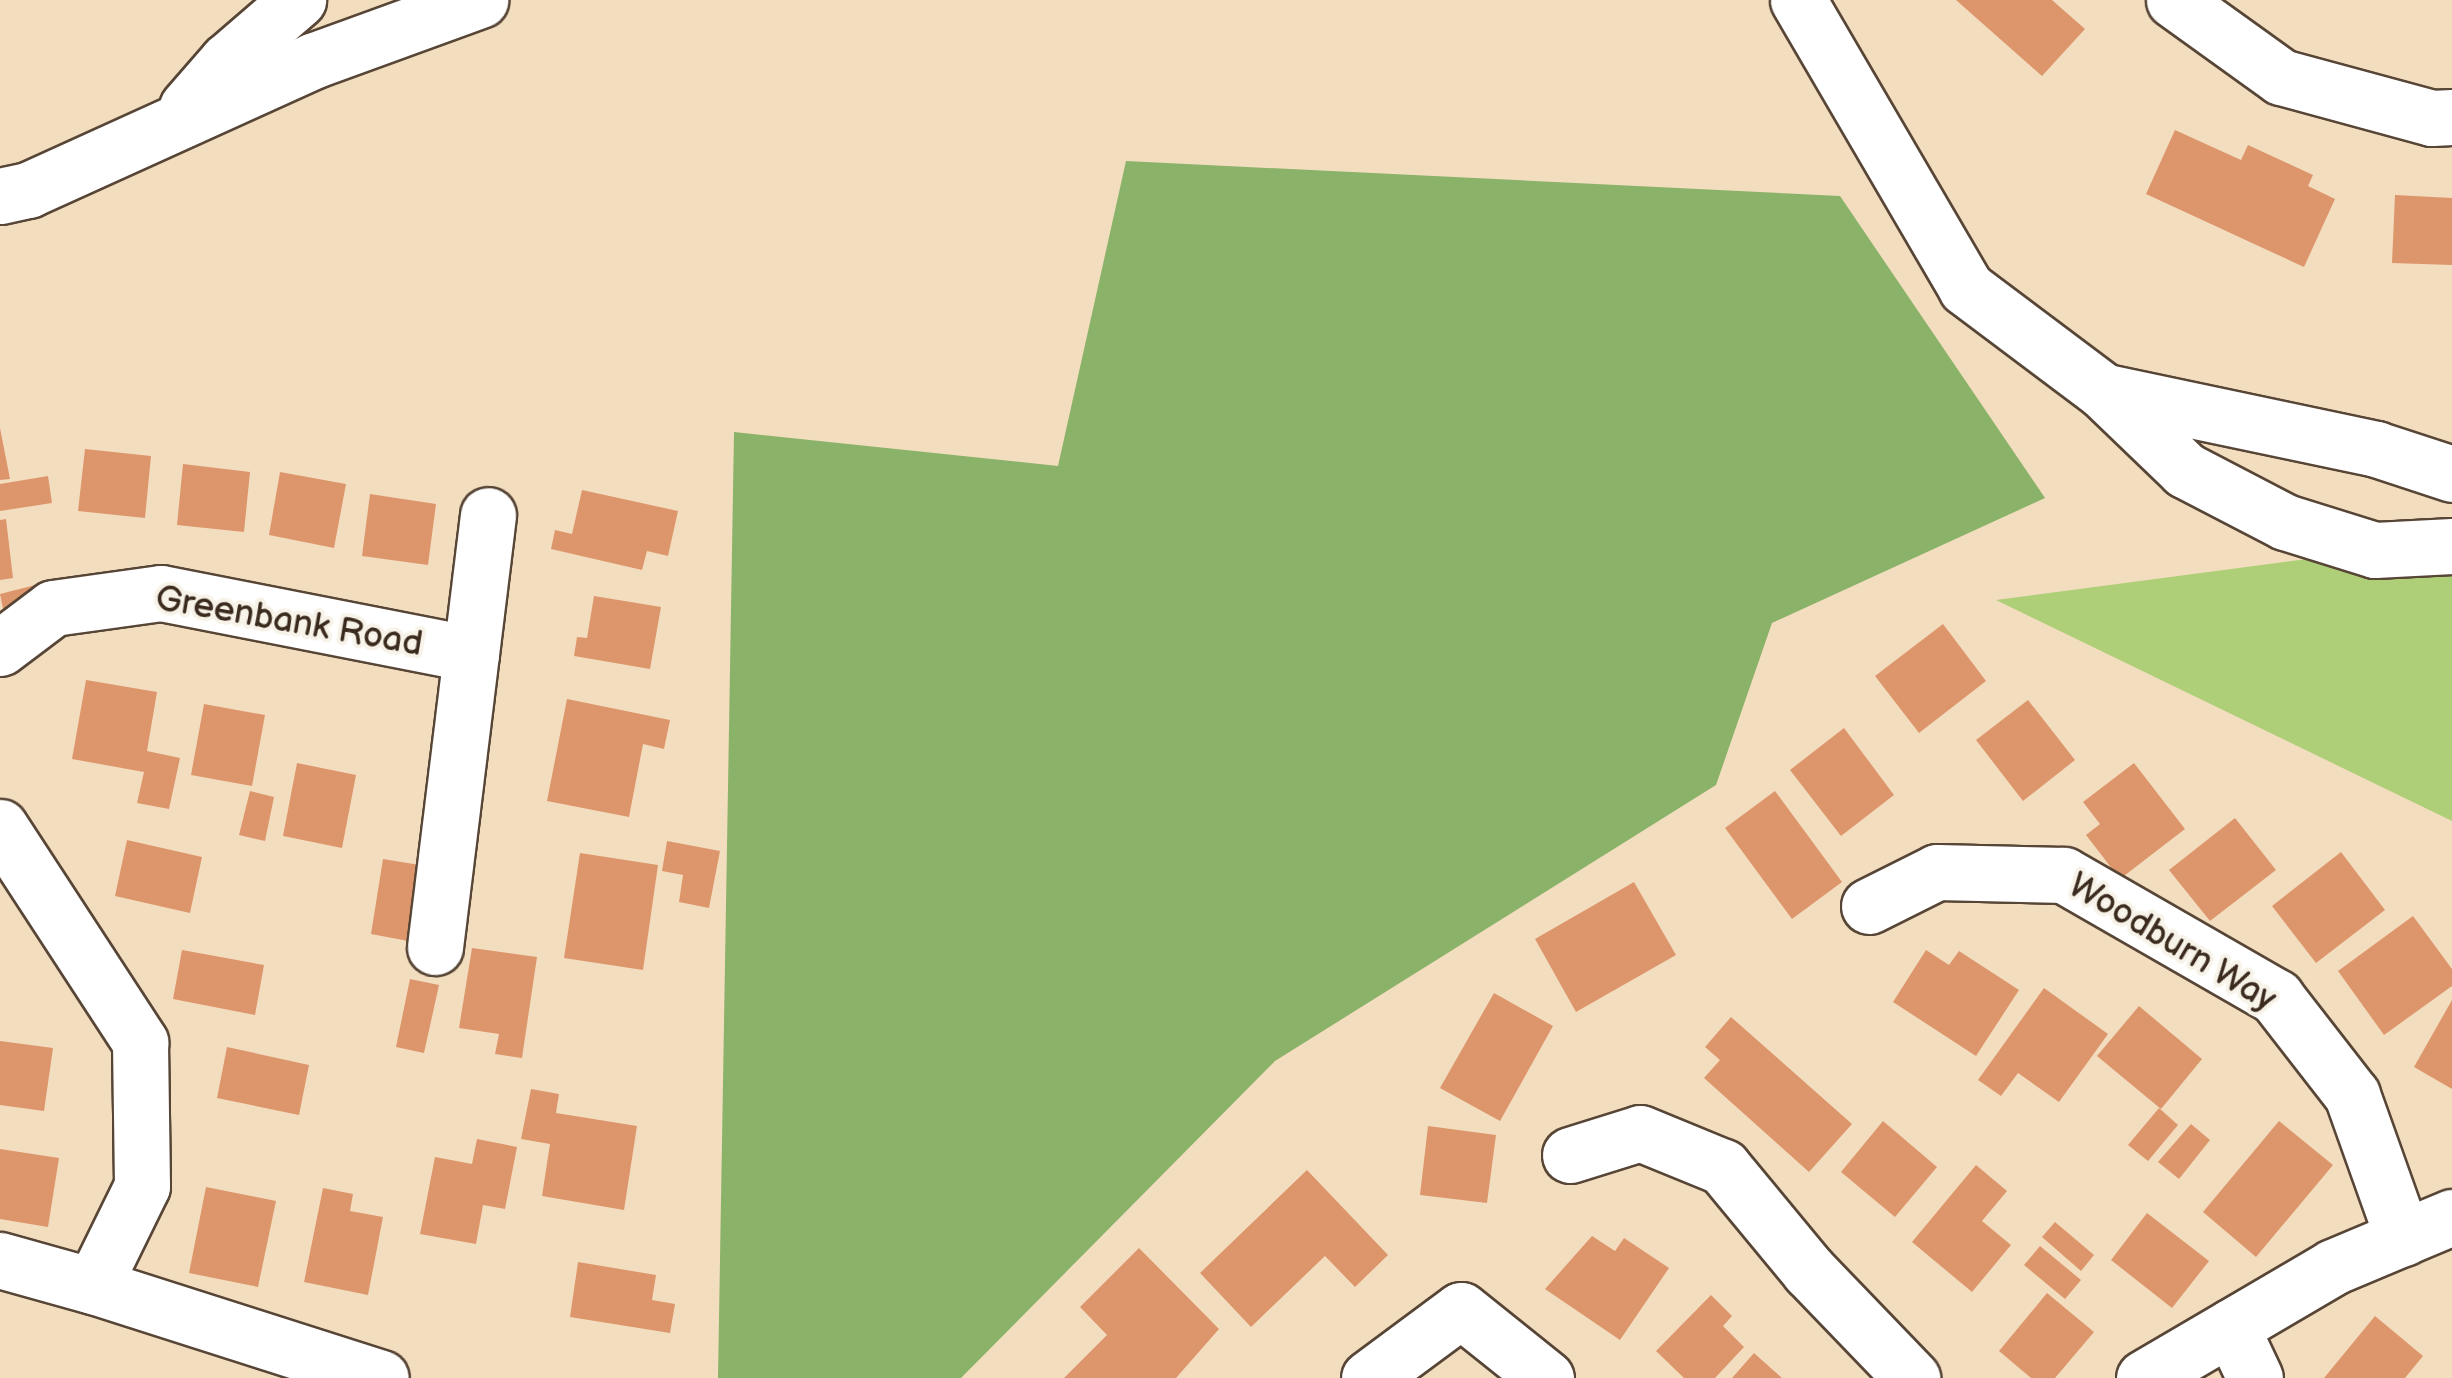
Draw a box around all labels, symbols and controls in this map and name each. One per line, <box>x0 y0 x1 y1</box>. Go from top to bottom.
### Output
street label: Greenbank Road <box>152 578 426 666</box>
street label: Woodburn Way <box>2060 864 2284 1022</box>

